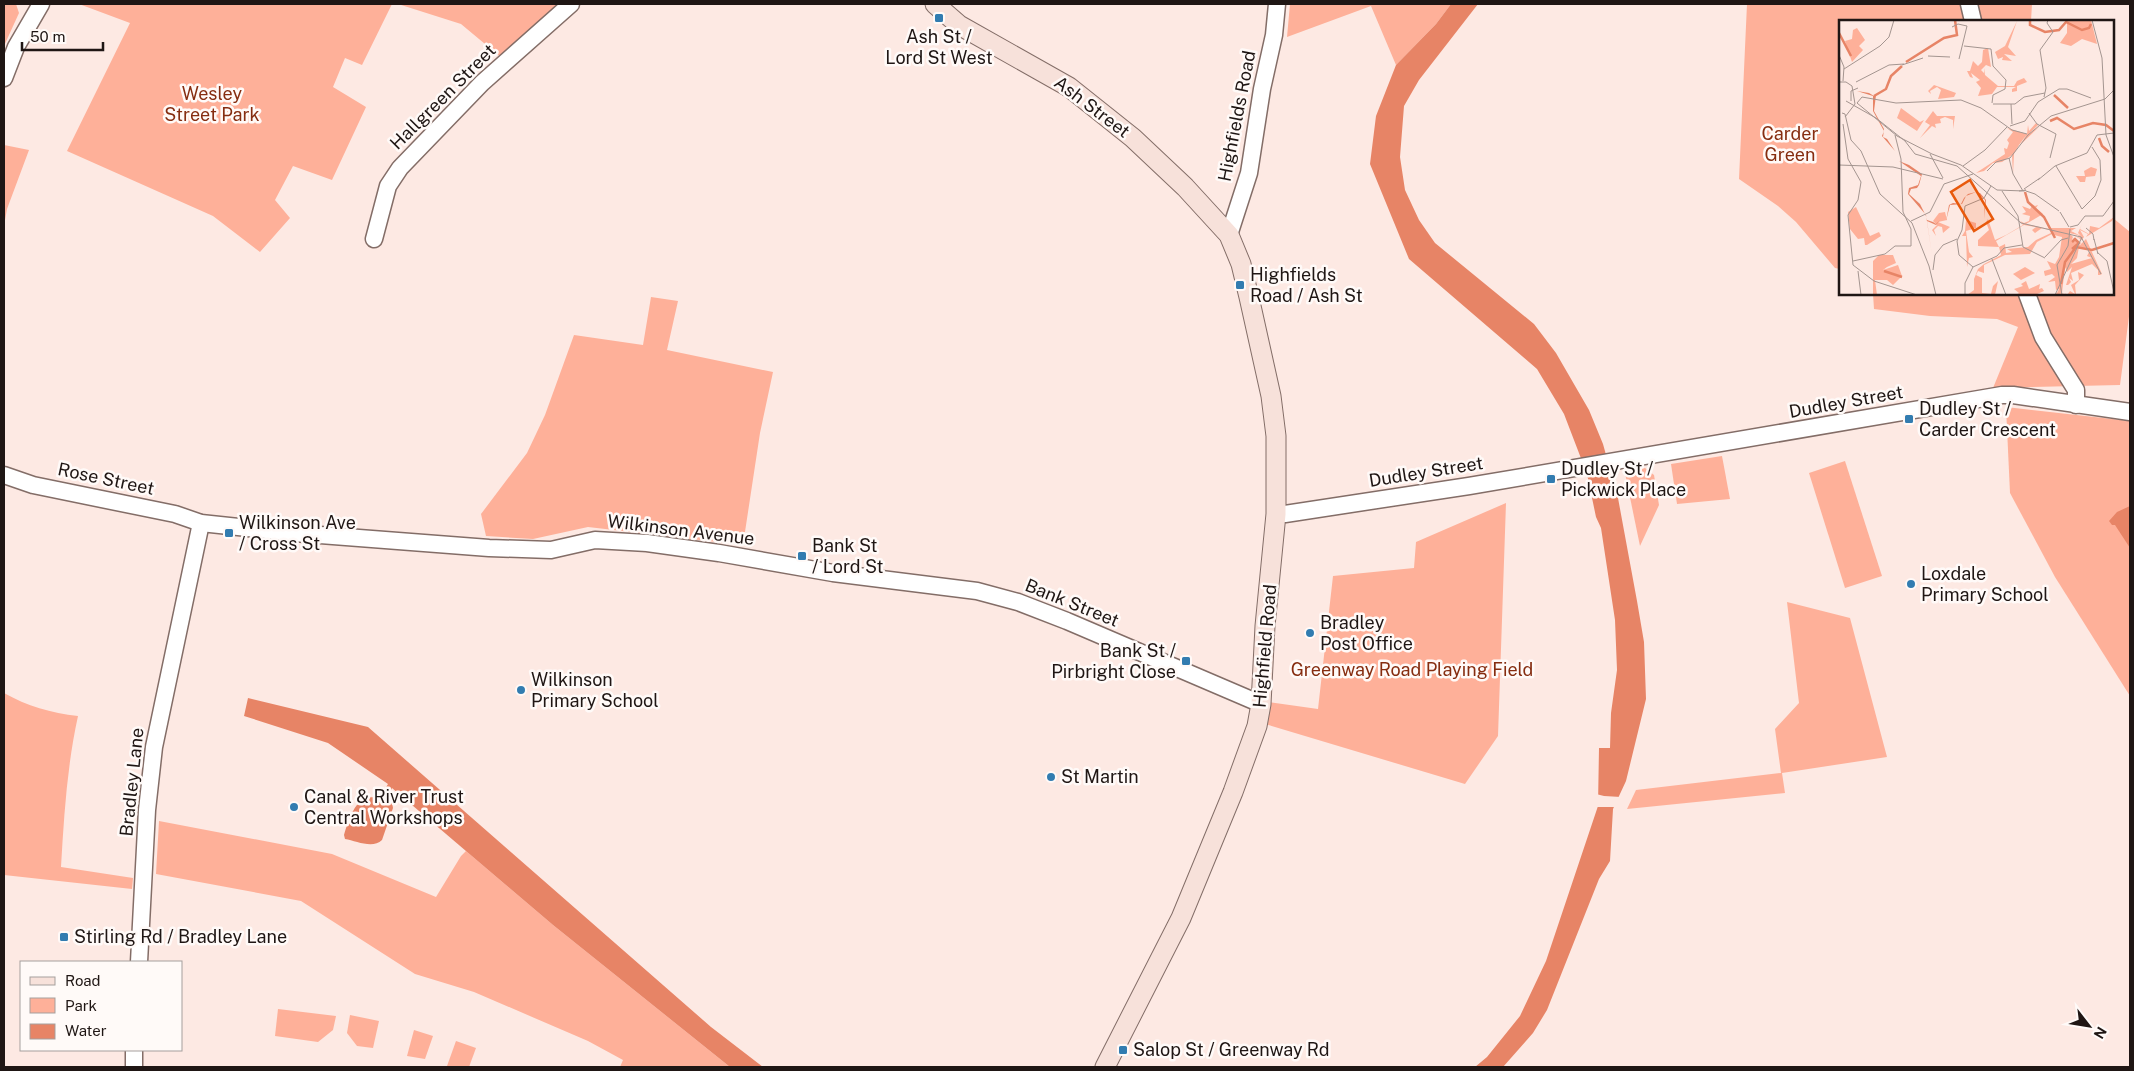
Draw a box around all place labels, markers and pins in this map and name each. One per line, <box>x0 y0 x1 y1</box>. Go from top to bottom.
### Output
marker: Ash St / Lord St West <box>933 12 945 24</box>
place label: Ash St / Lord St West <box>885 26 993 68</box>
place label: Highfields Road / Ash St <box>1250 264 1363 306</box>
marker: Highfields Road / Ash St <box>1234 279 1246 291</box>
place label: Dudley St / Carder Crescent <box>1919 398 2056 440</box>
marker: Dudley St / Carder Crescent <box>1903 413 1915 425</box>
place label: Dudley St / Pickwick Place <box>1561 458 1686 500</box>
marker: Dudley St / Pickwick Place <box>1545 473 1557 485</box>
place label: Wilkinson Ave / Cross St <box>239 512 356 554</box>
marker: Wilkinson Ave / Cross St <box>223 527 235 539</box>
place label: Bank St / Lord St <box>812 535 884 577</box>
marker: Bank St / Lord St <box>796 550 808 562</box>
place label: Loxdale Primary School <box>1921 563 2049 605</box>
marker: Loxdale Primary School <box>1905 578 1917 590</box>
place label: Bradley Post Office <box>1320 612 1413 654</box>
marker: Bradley Post Office <box>1304 627 1316 639</box>
place label: Bank St / Pirbright Close <box>1051 640 1177 682</box>
marker: Bank St / Pirbright Close <box>1180 655 1192 667</box>
place label: Wilkinson Primary School <box>531 669 659 711</box>
marker: Wilkinson Primary School <box>515 684 527 696</box>
place label: St Martin <box>1061 766 1139 787</box>
marker: St Martin <box>1045 771 1057 783</box>
place label: Canal & River Trust Central Workshops <box>304 786 464 828</box>
marker: Canal & River Trust Central Workshops <box>288 801 300 813</box>
place label: Stirling Rd / Bradley Lane <box>74 926 287 947</box>
marker: Stirling Rd / Bradley Lane <box>58 931 70 943</box>
place label: Salop St / Greenway Rd <box>1133 1039 1329 1060</box>
marker: Salop St / Greenway Rd <box>1117 1044 1129 1056</box>

